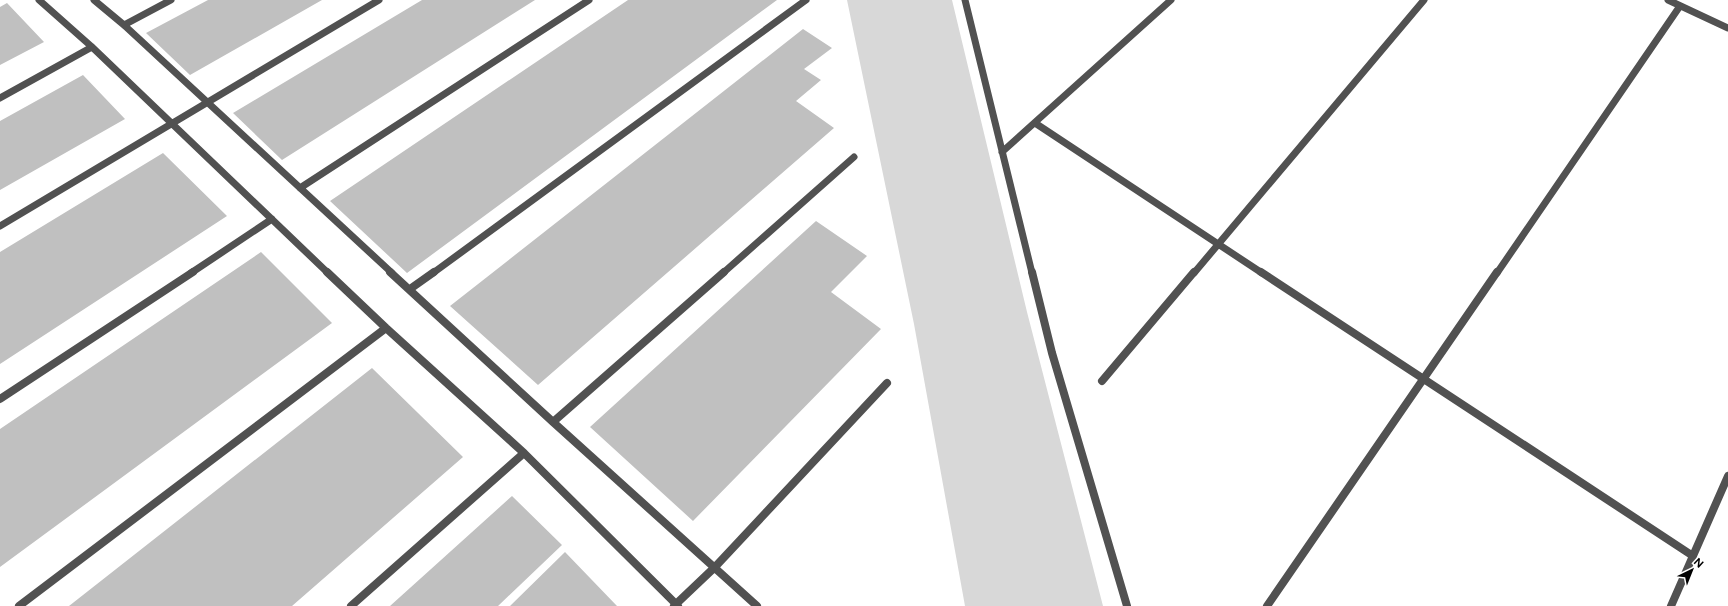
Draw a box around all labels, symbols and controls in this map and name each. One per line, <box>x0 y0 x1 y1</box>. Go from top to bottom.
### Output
north arrow <box>1672 550 1712 590</box>
text: N <box>1691 555 1706 571</box>

